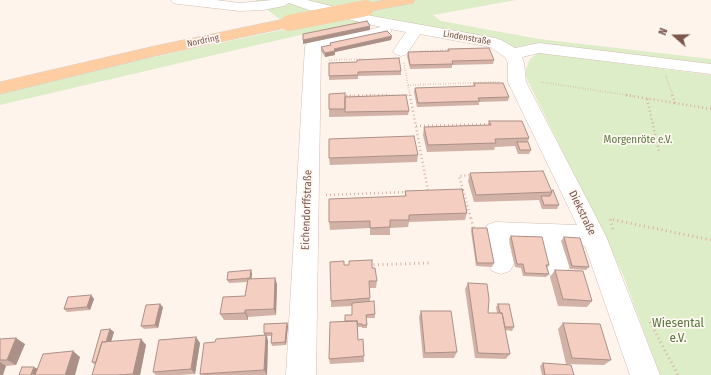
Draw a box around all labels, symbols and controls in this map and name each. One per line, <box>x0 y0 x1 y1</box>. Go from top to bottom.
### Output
north arrow <box>655 16 695 56</box>
text: N <box>656 26 670 37</box>
street label: Lindenstraße <box>442 28 492 48</box>
street label: Nordring <box>186 32 220 50</box>
park label: Morgenröte e.V. <box>604 133 672 147</box>
street label: Eichendorffstraße <box>299 170 315 250</box>
street label: Diekstraße <box>566 188 598 238</box>
park label: Wiesental e.V. <box>652 315 704 346</box>

